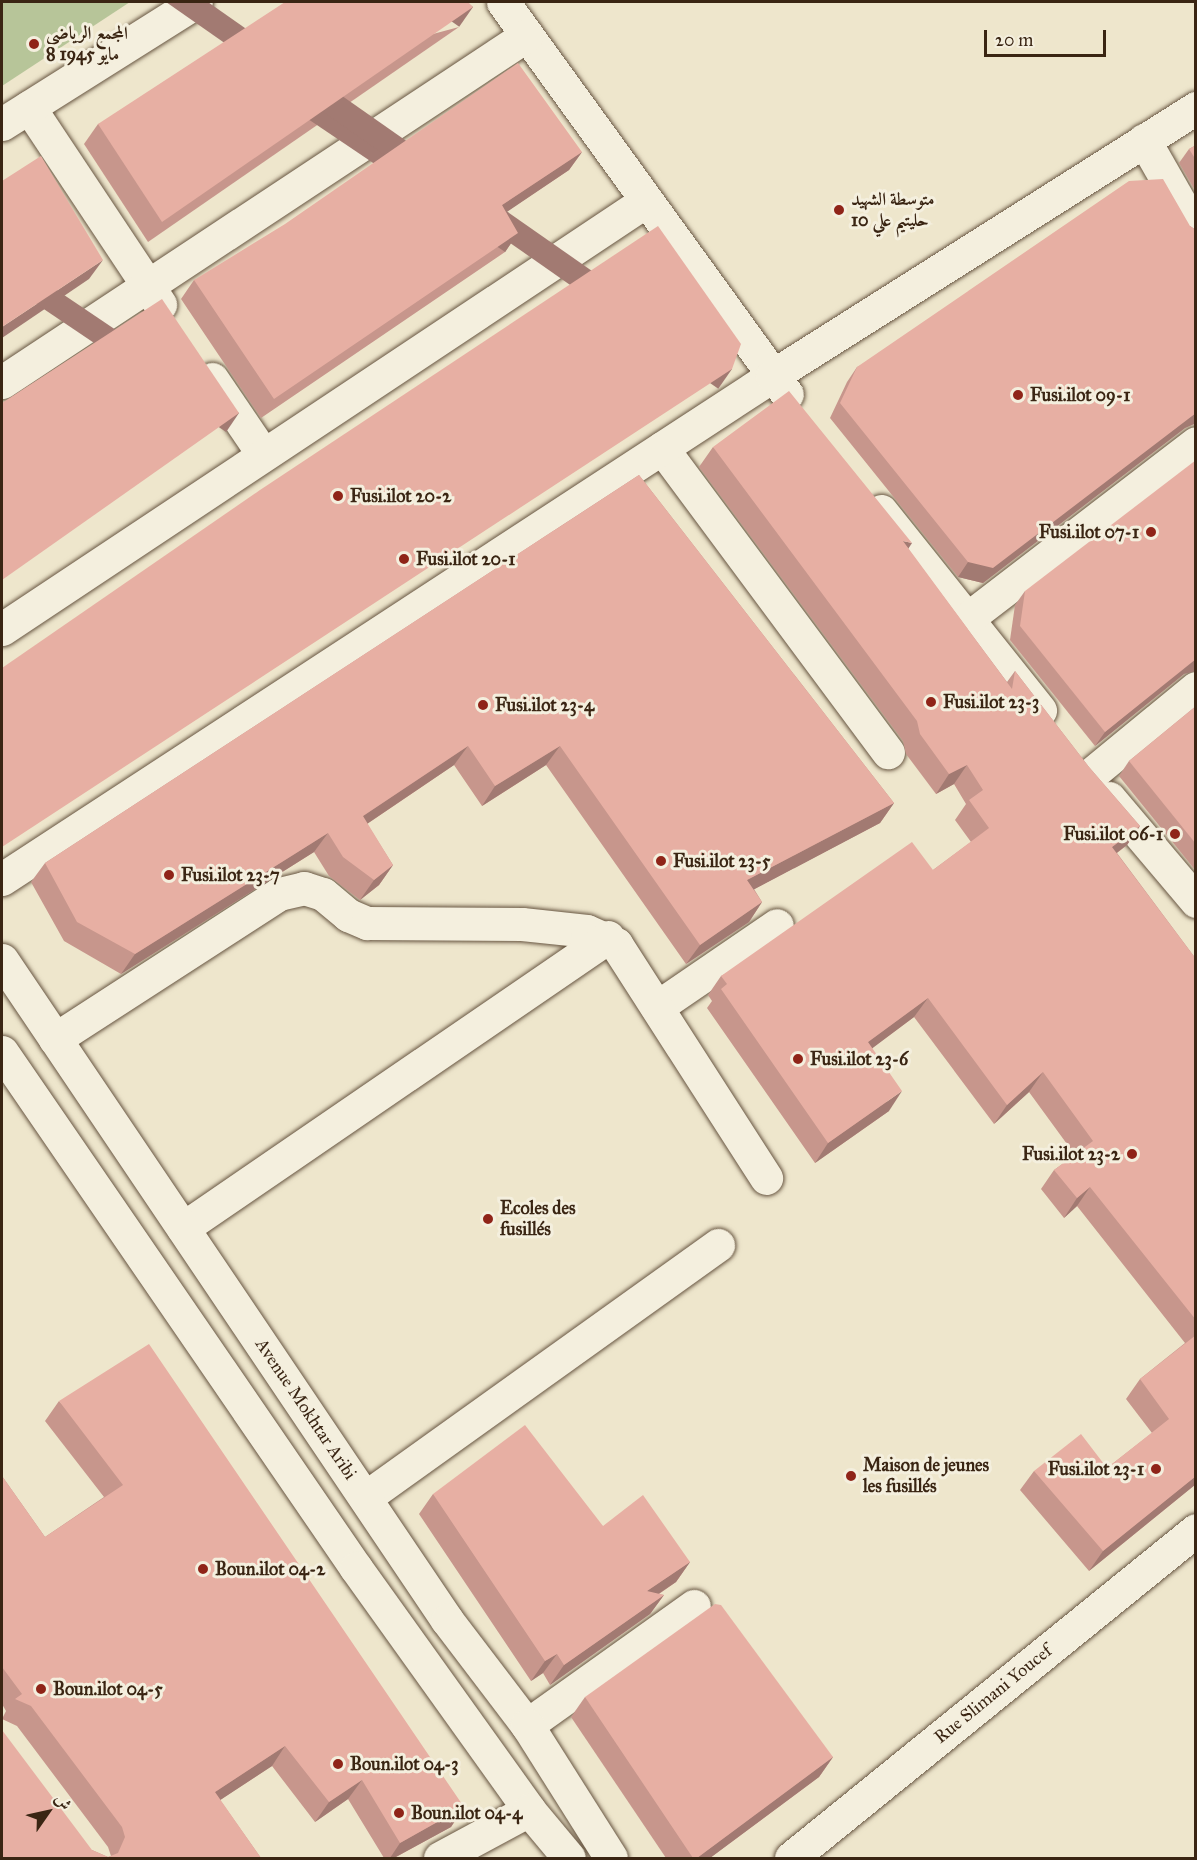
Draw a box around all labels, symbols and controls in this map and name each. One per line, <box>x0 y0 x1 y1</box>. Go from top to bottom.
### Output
scale bar <box>987 18 1108 56</box>
place label: المجمع الرياضي 8 مايو 1945 <box>46 23 128 66</box>
text: 20 m <box>995 29 1033 51</box>
marker: المجمع الرياضي 8 مايو 1945 <box>27 37 41 51</box>
place label: متوسطة الشهيد حليتيم علي 10 <box>851 189 934 232</box>
marker: متوسطة الشهيد حليتيم علي 10 <box>832 203 846 217</box>
place label: Fusi.ilot 09-1 <box>1030 384 1130 406</box>
marker: Fusi.ilot 09-1 <box>1011 388 1025 402</box>
place label: Fusi.ilot 20-2 <box>350 485 451 507</box>
marker: Fusi.ilot 20-2 <box>331 489 345 503</box>
place label: Fusi.ilot 07-1 <box>1039 521 1139 543</box>
marker: Fusi.ilot 07-1 <box>1144 525 1158 539</box>
place label: Fusi.ilot 20-1 <box>416 548 515 570</box>
marker: Fusi.ilot 20-1 <box>397 552 411 566</box>
place label: Fusi.ilot 23-3 <box>943 691 1039 713</box>
place label: Fusi.ilot 23-4 <box>495 694 594 716</box>
marker: Fusi.ilot 23-3 <box>924 695 938 709</box>
marker: Fusi.ilot 23-4 <box>476 698 490 712</box>
place label: Fusi.ilot 06-1 <box>1063 823 1163 845</box>
marker: Fusi.ilot 06-1 <box>1168 827 1182 841</box>
place label: Fusi.ilot 23-5 <box>673 850 770 872</box>
marker: Fusi.ilot 23-5 <box>654 854 668 868</box>
place label: Fusi.ilot 23-7 <box>181 864 280 886</box>
marker: Fusi.ilot 23-7 <box>162 868 176 882</box>
place label: Fusi.ilot 23-6 <box>810 1048 908 1070</box>
marker: Fusi.ilot 23-6 <box>791 1052 805 1066</box>
place label: Fusi.ilot 23-2 <box>1022 1143 1120 1165</box>
marker: Fusi.ilot 23-2 <box>1125 1147 1139 1161</box>
place label: Ecoles des fusillés <box>500 1198 575 1240</box>
marker: Ecoles des fusillés <box>481 1212 495 1226</box>
street label: Avenue Mokhtar Aribi <box>251 1334 361 1484</box>
place label: Maison de jeunes les fusillés <box>863 1455 989 1498</box>
place label: Fusi.ilot 23-1 <box>1048 1458 1144 1480</box>
marker: Fusi.ilot 23-1 <box>1149 1462 1163 1476</box>
marker: Maison de jeunes les fusillés <box>844 1469 858 1483</box>
place label: Boun.ilot 04-2 <box>215 1558 325 1580</box>
marker: Boun.ilot 04-2 <box>196 1562 210 1576</box>
street label: Rue Slimani Youcef <box>930 1640 1056 1748</box>
place label: Boun.ilot 04-5 <box>53 1678 163 1700</box>
marker: Boun.ilot 04-5 <box>34 1682 48 1696</box>
place label: Boun.ilot 04-3 <box>350 1753 458 1775</box>
marker: Boun.ilot 04-3 <box>331 1757 345 1771</box>
north arrow <box>18 1782 78 1842</box>
text: ش <box>51 1790 76 1814</box>
place label: Boun.ilot 04-4 <box>411 1802 522 1824</box>
marker: Boun.ilot 04-4 <box>392 1806 406 1820</box>

